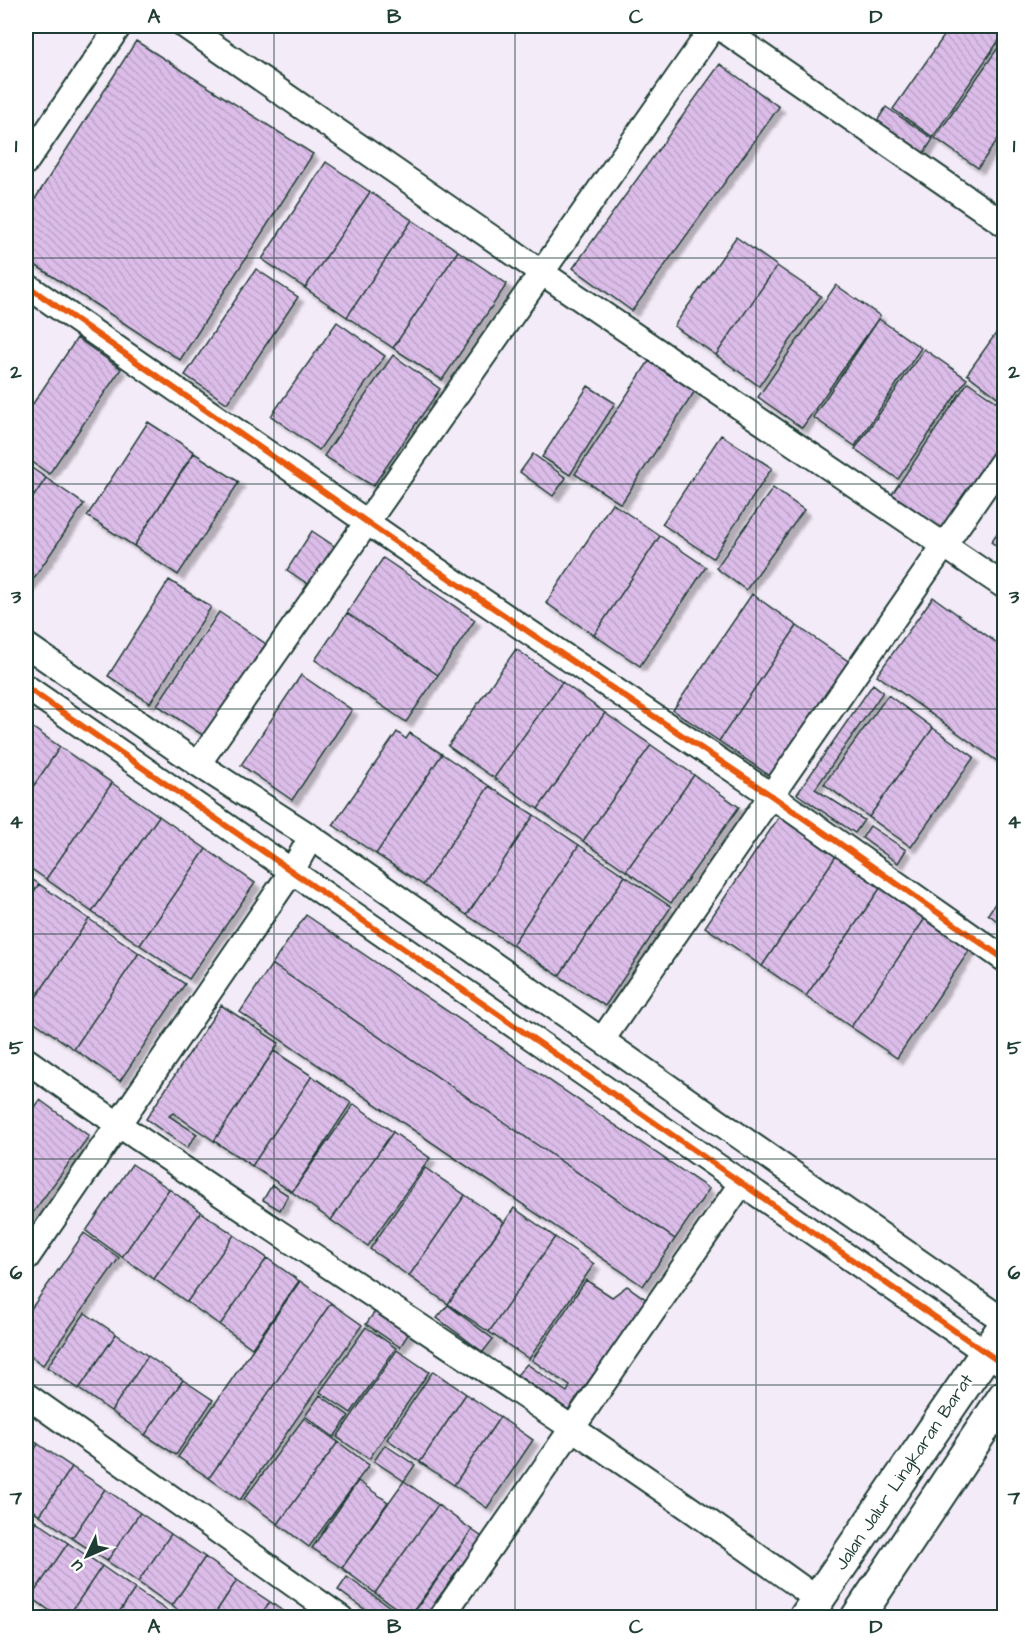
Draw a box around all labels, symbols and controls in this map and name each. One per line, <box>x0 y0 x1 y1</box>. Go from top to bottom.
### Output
text: A <box>148 3 161 31</box>
text: B <box>387 3 402 31</box>
text: C <box>629 3 644 31</box>
text: D <box>870 3 883 31</box>
text: 1 <box>15 132 18 160</box>
text: 1 <box>1013 132 1016 160</box>
text: 2 <box>9 358 22 386</box>
text: 2 <box>1007 358 1020 386</box>
text: 3 <box>10 583 22 611</box>
text: 3 <box>1008 583 1020 611</box>
text: 4 <box>9 808 23 836</box>
text: 4 <box>1007 808 1021 836</box>
text: 5 <box>9 1034 24 1062</box>
text: 5 <box>1007 1034 1022 1062</box>
text: 6 <box>10 1259 23 1287</box>
text: 6 <box>1008 1259 1021 1287</box>
street label: Jalan Jalur Lingkaran Barat <box>829 1368 980 1576</box>
text: 7 <box>9 1484 23 1512</box>
text: 7 <box>1007 1484 1021 1512</box>
north arrow <box>57 1526 117 1586</box>
text: U <box>66 1555 88 1577</box>
text: A <box>148 1613 161 1641</box>
text: B <box>387 1613 402 1641</box>
text: C <box>629 1613 644 1641</box>
text: D <box>870 1613 883 1641</box>

